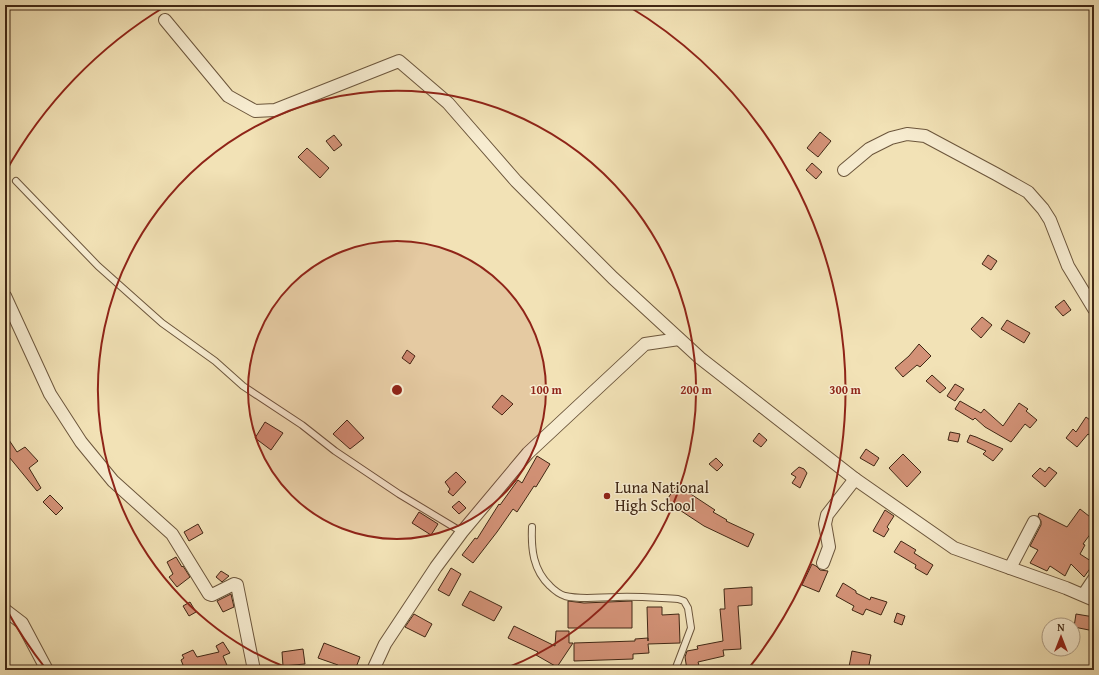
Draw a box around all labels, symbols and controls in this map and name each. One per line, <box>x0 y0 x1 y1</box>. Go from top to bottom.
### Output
text: 100 m <box>530 381 563 398</box>
text: 200 m <box>680 381 713 398</box>
text: 300 m <box>829 381 862 398</box>
centre of rings <box>390 383 404 397</box>
place label: Luna National High School <box>615 475 709 517</box>
marker: Luna National High School <box>602 491 612 501</box>
north arrow <box>1041 617 1081 657</box>
text: N <box>1057 619 1065 635</box>

